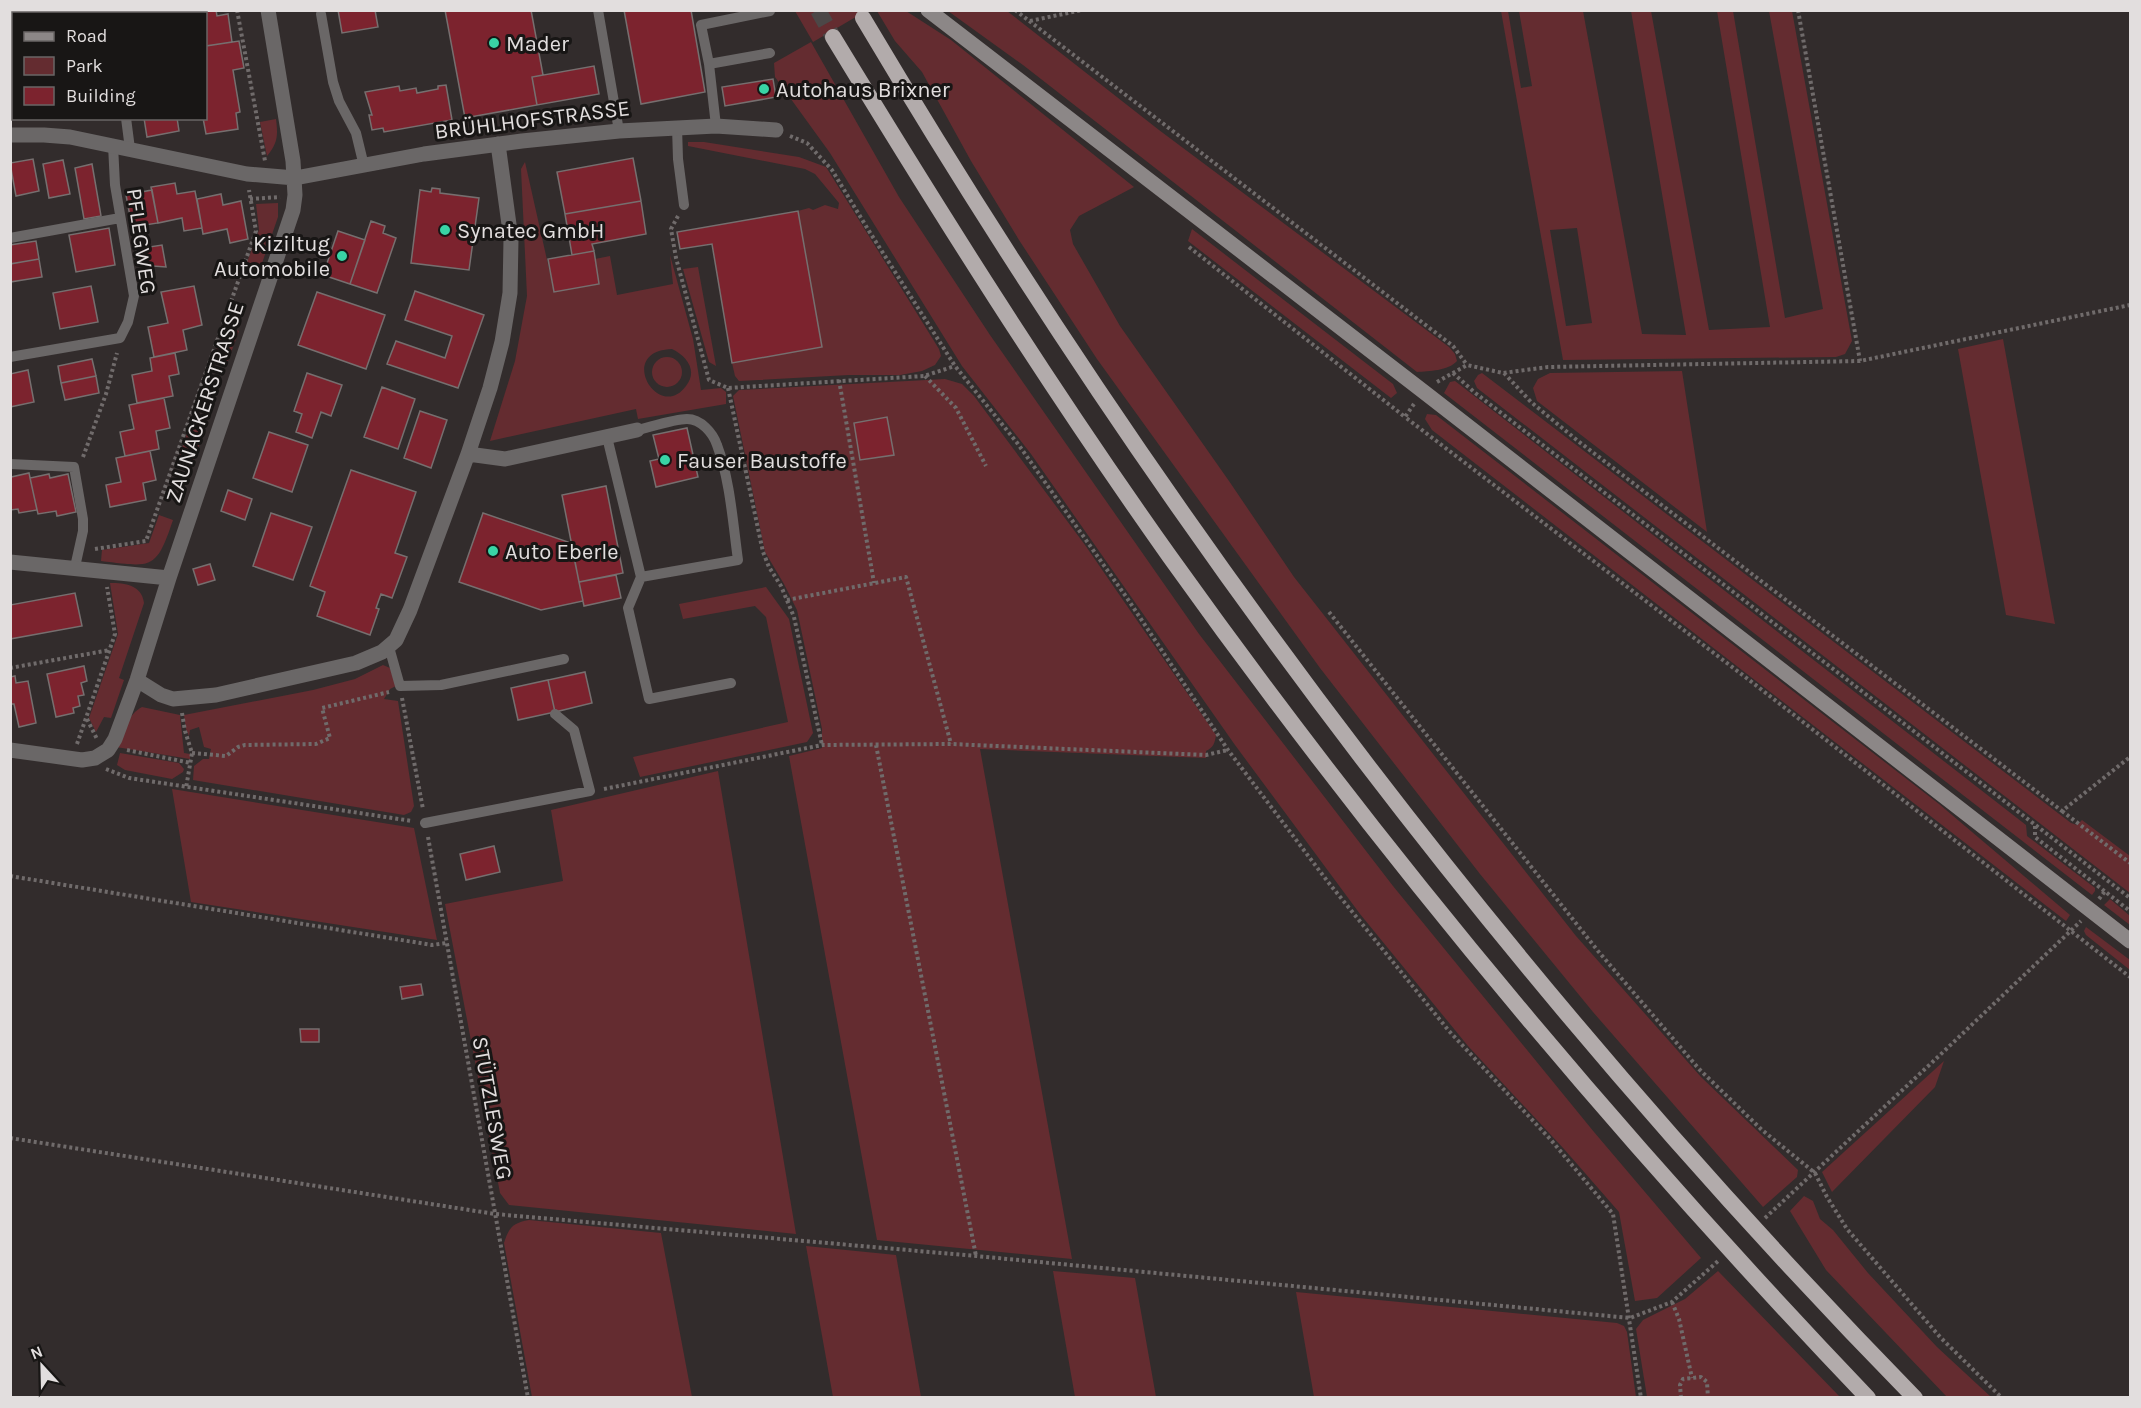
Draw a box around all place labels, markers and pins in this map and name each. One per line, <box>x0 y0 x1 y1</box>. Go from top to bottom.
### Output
place label: Mader <box>506 31 569 57</box>
marker: Mader <box>487 36 501 50</box>
place label: Autohaus Brixner <box>776 77 950 103</box>
marker: Autohaus Brixner <box>757 82 771 96</box>
place label: Synatec GmbH <box>457 218 605 244</box>
marker: Synatec GmbH <box>438 223 452 237</box>
place label: Kiziltug Automobile <box>214 231 331 282</box>
marker: Kiziltug Automobile <box>335 249 349 263</box>
place label: Fauser Baustoffe <box>677 448 847 474</box>
marker: Fauser Baustoffe <box>658 453 672 467</box>
place label: Auto Eberle <box>505 539 619 565</box>
marker: Auto Eberle <box>486 544 500 558</box>

